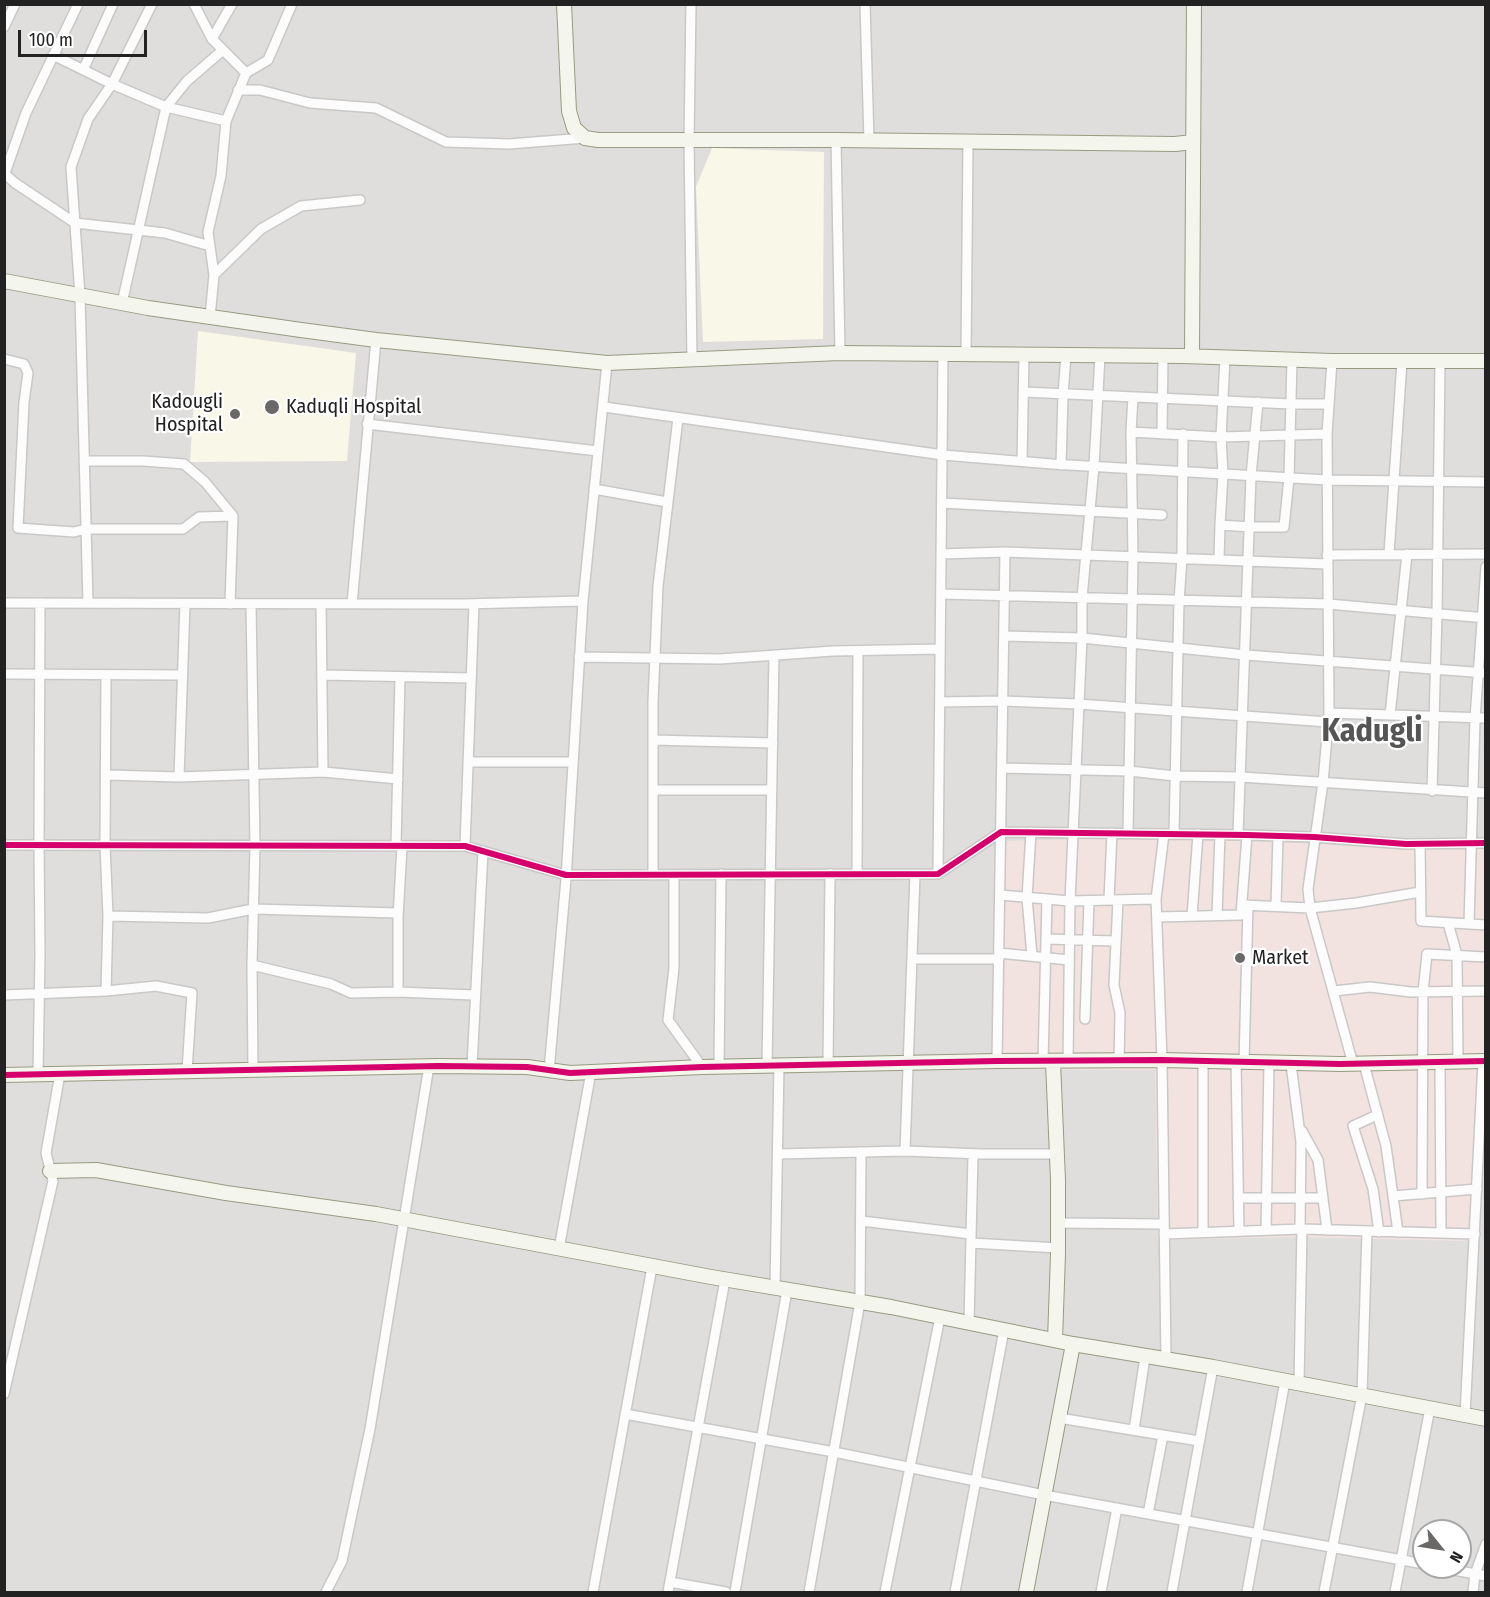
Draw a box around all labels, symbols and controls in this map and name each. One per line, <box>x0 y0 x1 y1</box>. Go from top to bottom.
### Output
scale bar <box>21 18 150 56</box>
text: 100 m <box>29 29 73 51</box>
place label: Kadougli Hospital <box>151 390 223 437</box>
place label: Kaduqli Hospital <box>286 395 421 419</box>
marker: Kaduqli Hospital <box>263 398 281 416</box>
marker: Kadougli Hospital <box>228 407 242 421</box>
district label: Kadugli <box>1321 713 1423 751</box>
place label: Market <box>1252 946 1309 970</box>
marker: Market <box>1233 951 1247 965</box>
north arrow <box>1412 1519 1472 1579</box>
text: N <box>1446 1548 1467 1566</box>

